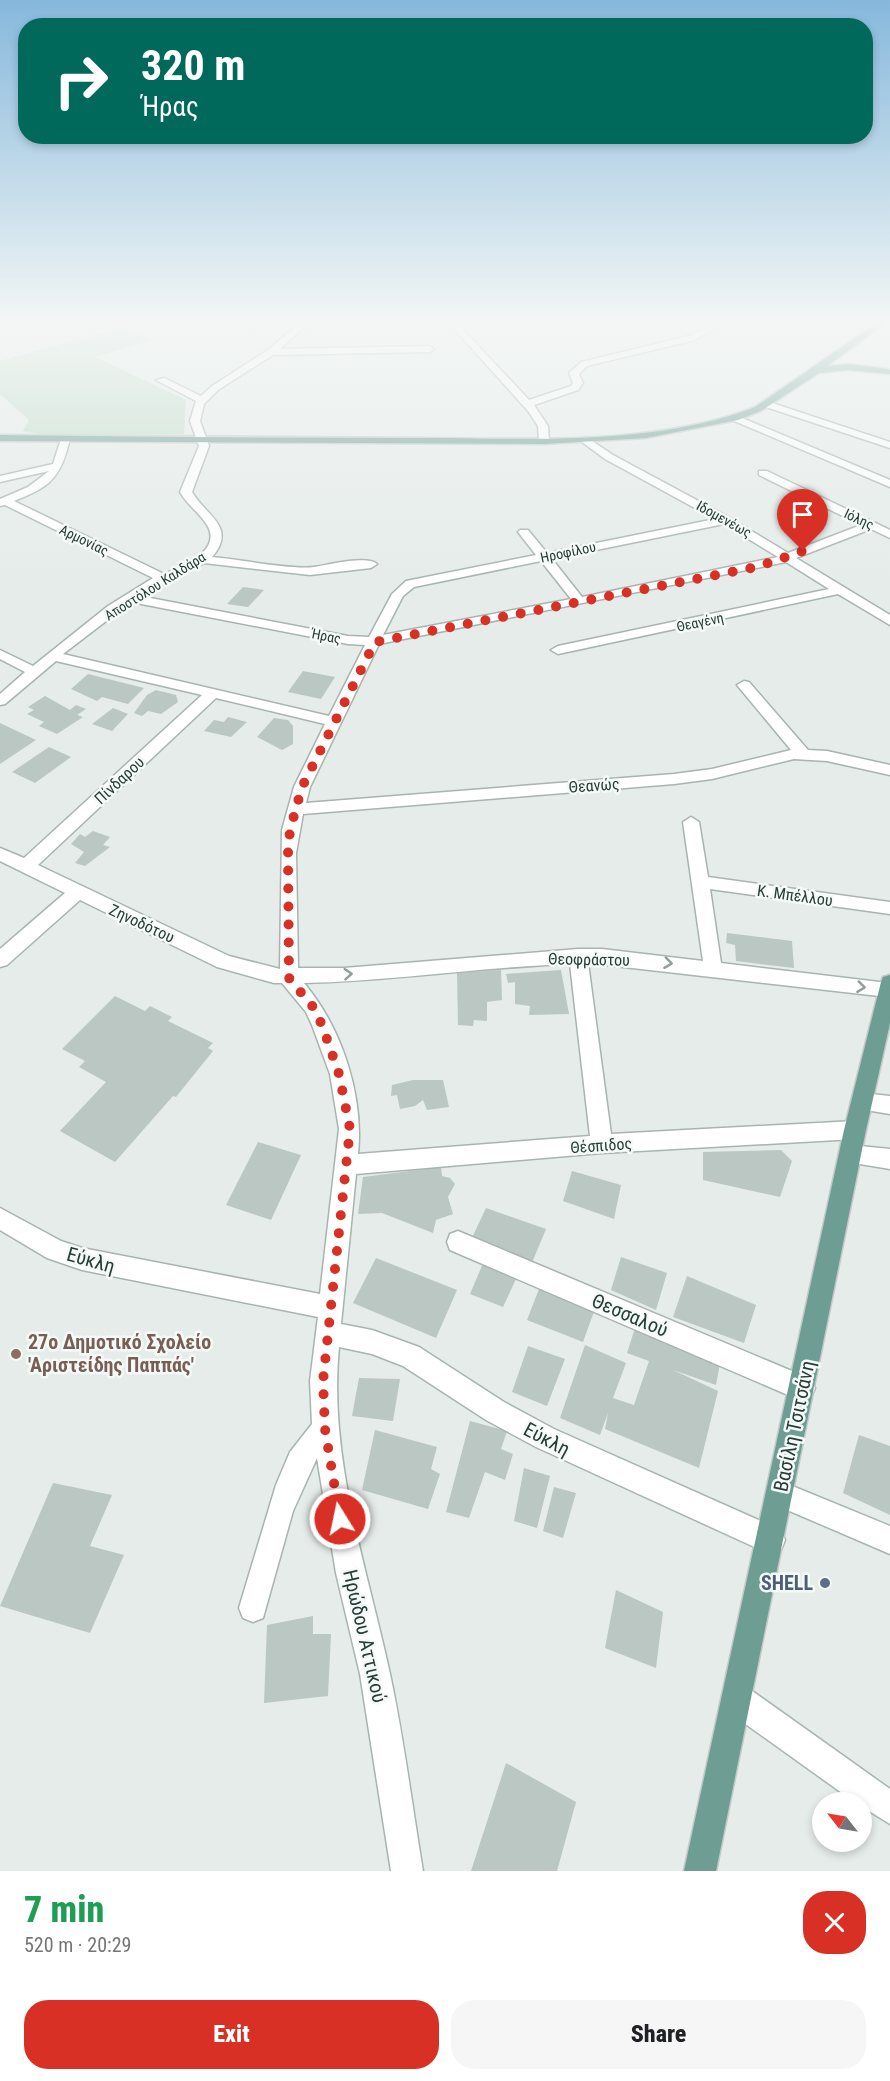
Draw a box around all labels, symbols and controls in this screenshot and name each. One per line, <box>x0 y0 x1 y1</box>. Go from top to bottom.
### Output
text: 320 m <box>141 41 246 90</box>
icon: right <box>42 42 120 120</box>
text: Ήρας <box>141 91 199 123</box>
pin <box>777 489 828 551</box>
street label: Ιδομενέως <box>694 497 754 541</box>
icon: arrive <box>786 498 819 531</box>
street label: Ιόλης <box>842 505 876 533</box>
street label: Αρμονίας <box>57 521 111 559</box>
street label: Ηροφίλου <box>539 538 598 567</box>
street label: Αποστόλου Καλδάρα <box>102 549 208 623</box>
street label: Θεαγένη <box>675 609 725 635</box>
street label: Ήρας <box>309 625 342 647</box>
street label: Πίνδαρου <box>91 753 148 808</box>
street label: Θεανώς <box>568 774 620 797</box>
street label: Κ. Μπέλλου <box>756 881 834 910</box>
street label: Ζηνοδότου <box>106 900 177 947</box>
street label: Θεοφράστου <box>548 949 630 970</box>
one-way arrow <box>663 956 672 969</box>
one-way arrow <box>343 968 352 981</box>
one-way arrow <box>857 980 866 992</box>
street label: Θέσπιδος <box>570 1134 632 1157</box>
street label: Εύκλη <box>64 1242 118 1278</box>
street label: Θεσσαλού <box>588 1288 672 1342</box>
place label: 27ο Δημοτικό Σχολείο 'Αριστείδης Παππάς' <box>28 1330 211 1377</box>
marker: 27ο Δημοτικό Σχολείο 'Αριστείδης Παππάς' <box>9 1347 23 1361</box>
street label: Βασίλη Τσιτσάνη <box>768 1358 820 1494</box>
street label: Εύκλη <box>520 1417 574 1461</box>
position arrow <box>308 1487 372 1551</box>
street label: Ηρώδου Αττικού <box>338 1567 392 1705</box>
place label: SHELL <box>761 1571 813 1595</box>
marker: SHELL <box>818 1576 832 1590</box>
north arrow <box>812 1792 872 1852</box>
map controls <box>812 1792 872 1852</box>
text: 7 min <box>24 1889 104 1931</box>
button: close <box>803 1891 866 1954</box>
text: 520 m · 20:29 <box>24 1933 131 1957</box>
button: Exit <box>24 2000 439 2069</box>
button: Share <box>451 2000 866 2069</box>

